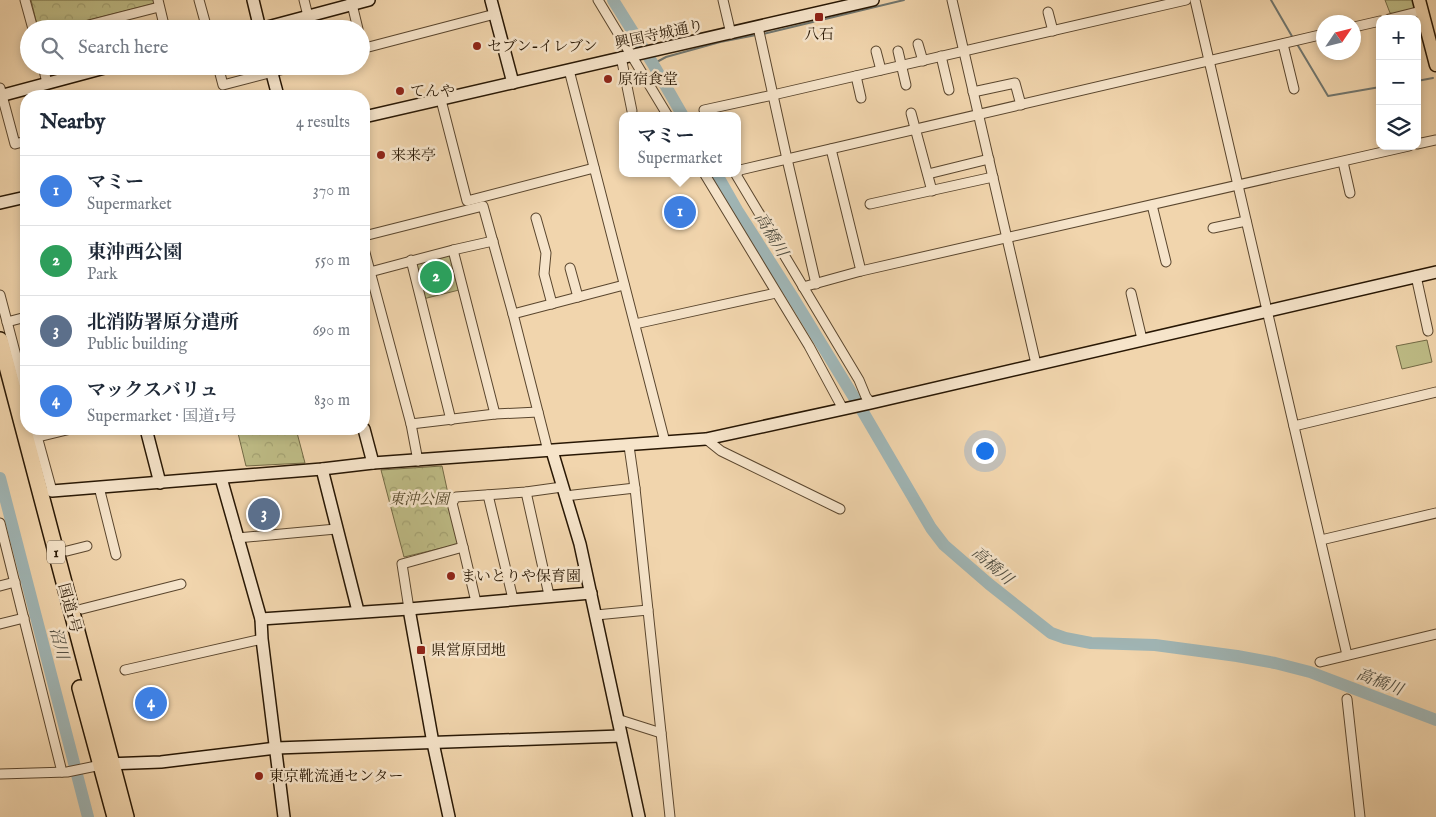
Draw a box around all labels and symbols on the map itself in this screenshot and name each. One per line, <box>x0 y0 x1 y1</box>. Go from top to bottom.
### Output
marker: 八石 <box>813 11 825 23</box>
north arrow <box>1316 15 1361 60</box>
street label: 興国寺城通り <box>613 16 705 53</box>
place label: 八石 <box>804 25 834 44</box>
place label: セブン-イレブン <box>487 37 598 56</box>
marker: セブン-イレブン <box>471 40 483 52</box>
place label: 原宿食堂 <box>618 70 678 89</box>
marker: 原宿食堂 <box>602 73 614 85</box>
place label: てんや <box>410 82 455 101</box>
marker: てんや <box>394 85 406 97</box>
place label: 来来亭 <box>391 146 436 165</box>
marker: 来来亭 <box>375 149 387 161</box>
pin: 1 <box>664 193 696 231</box>
water label: 高橋川 <box>749 209 792 262</box>
pin: 2 <box>420 258 452 296</box>
your location <box>972 438 998 464</box>
park label: 東沖公園 <box>389 490 452 509</box>
pin: 3 <box>248 495 280 533</box>
road number: 1 <box>47 540 65 564</box>
water label: 高橋川 <box>967 543 1018 591</box>
place label: まいとりや保育園 <box>461 567 581 586</box>
marker: まいとりや保育園 <box>445 570 457 582</box>
street label: 国道1号 <box>54 581 85 635</box>
water label: 沼川 <box>44 626 72 663</box>
place label: 県営原団地 <box>431 641 506 660</box>
marker: 県営原団地 <box>415 644 427 656</box>
water label: 高橋川 <box>1353 665 1407 702</box>
pin: 4 <box>135 684 167 722</box>
place label: 東京靴流通センター <box>269 767 403 786</box>
marker: 東京靴流通センター <box>253 770 265 782</box>

